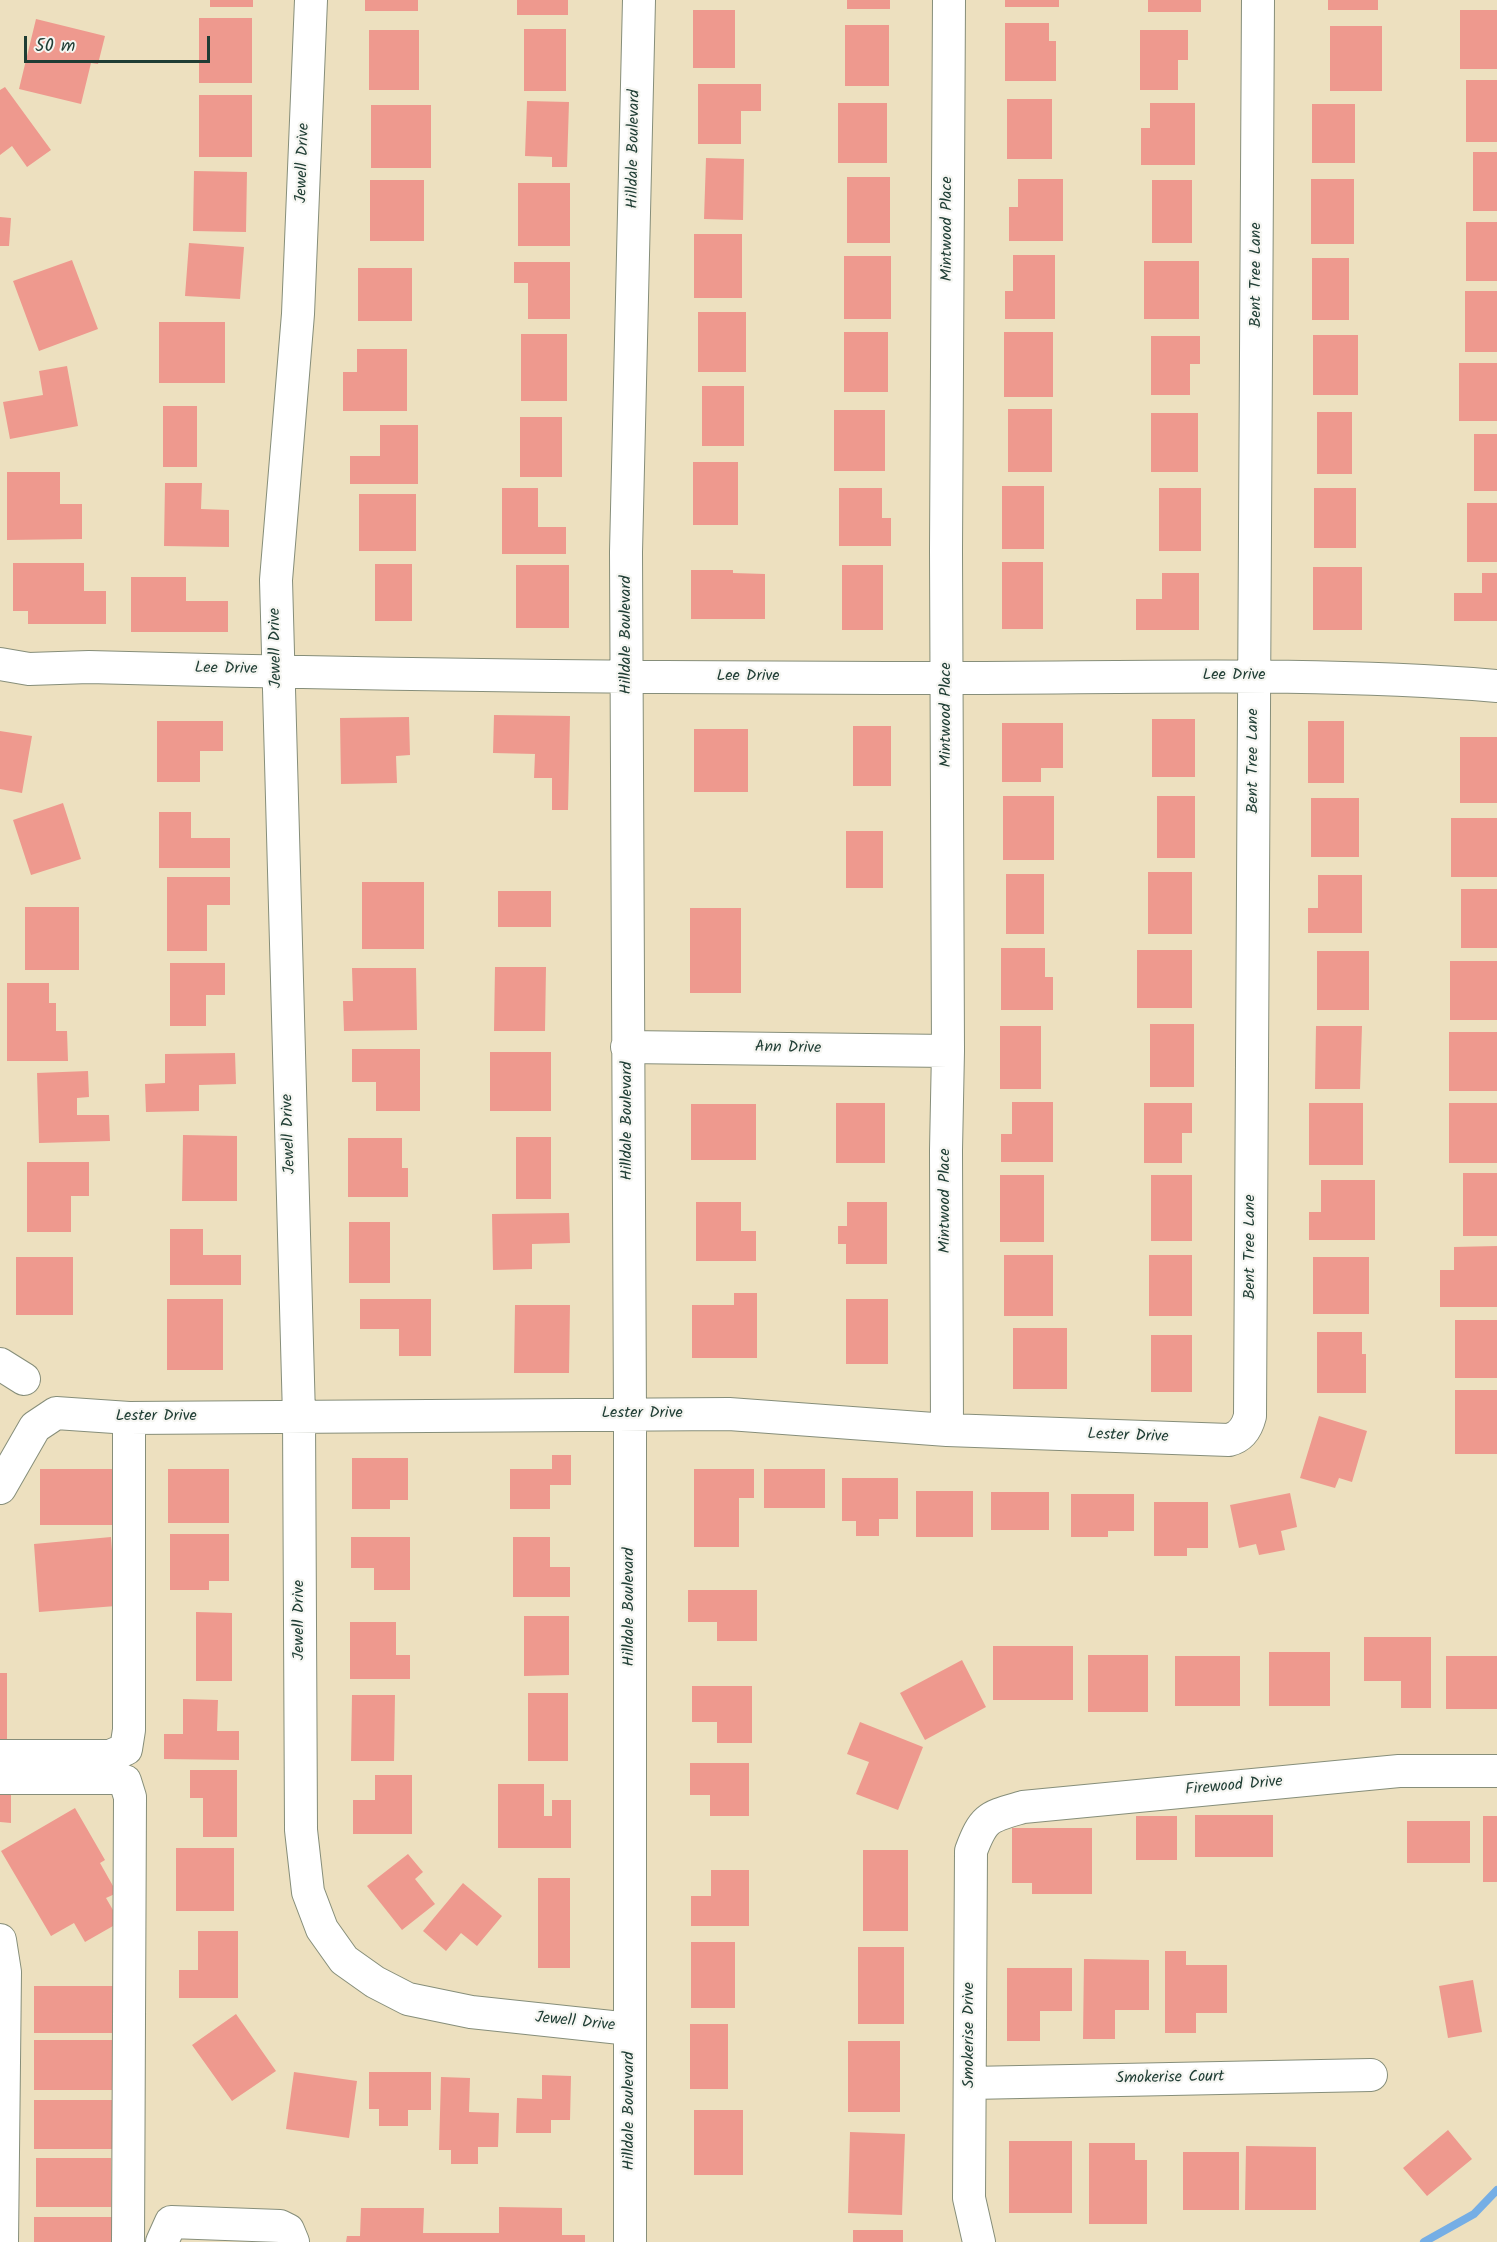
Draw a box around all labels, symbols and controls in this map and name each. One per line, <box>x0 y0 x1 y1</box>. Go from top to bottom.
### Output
scale bar <box>27 24 213 62</box>
text: 50 m <box>35 32 75 61</box>
street label: Hilldale Boulevard <box>624 89 646 209</box>
street label: Jewell Drive <box>293 123 315 203</box>
street label: Mintwood Place <box>938 176 958 282</box>
street label: Bent Tree Lane <box>1247 222 1267 328</box>
street label: Hilldale Boulevard <box>617 575 637 695</box>
street label: Jewell Drive <box>267 608 287 688</box>
street label: Lee Drive <box>194 660 258 680</box>
street label: Mintwood Place <box>937 662 957 768</box>
street label: Lee Drive <box>1203 666 1265 686</box>
street label: Lee Drive <box>717 667 779 687</box>
street label: Bent Tree Lane <box>1244 708 1264 814</box>
street label: Ann Drive <box>755 1039 821 1059</box>
street label: Hilldale Boulevard <box>618 1061 638 1181</box>
street label: Jewell Drive <box>279 1094 301 1174</box>
street label: Mintwood Place <box>936 1148 956 1254</box>
street label: Bent Tree Lane <box>1241 1194 1261 1300</box>
street label: Lester Drive <box>601 1404 683 1424</box>
street label: Lester Drive <box>115 1407 197 1427</box>
street label: Lester Drive <box>1087 1426 1169 1448</box>
street label: Hilldale Boulevard <box>620 1547 640 1667</box>
street label: Jewell Drive <box>290 1580 310 1660</box>
street label: Firewood Drive <box>1184 1773 1284 1801</box>
street label: Smokerise Drive <box>960 1982 980 2088</box>
street label: Jewell Drive <box>534 2009 616 2037</box>
street label: Hilldale Boulevard <box>620 2051 640 2171</box>
street label: Smokerise Court <box>1115 2068 1225 2090</box>

